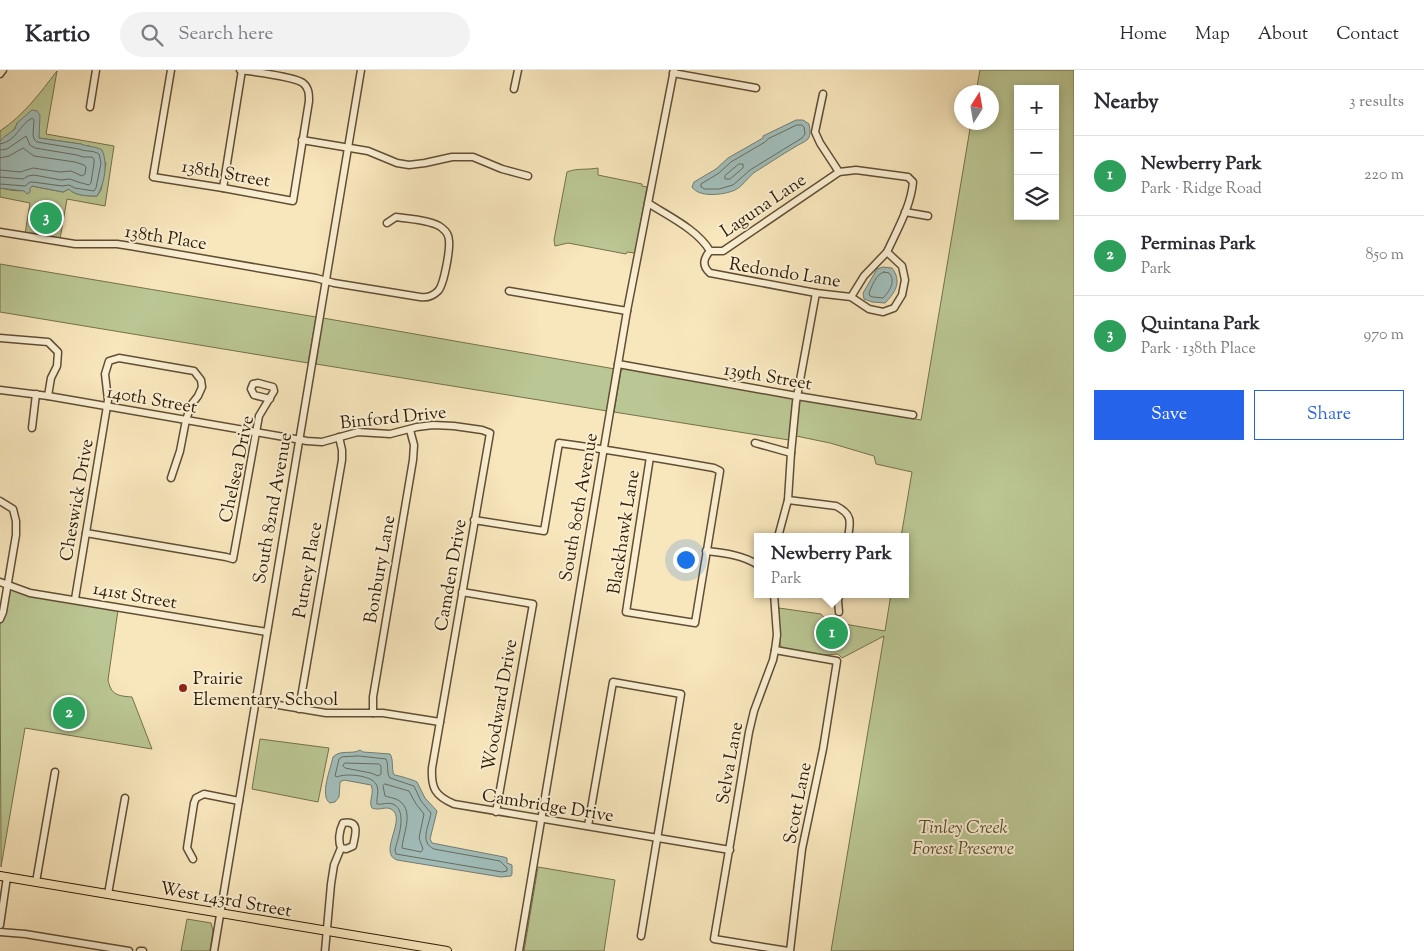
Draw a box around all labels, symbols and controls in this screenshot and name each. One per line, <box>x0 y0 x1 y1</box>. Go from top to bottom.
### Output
search box <box>120 12 470 57</box>
text: Kartio <box>25 18 90 52</box>
icon: search <box>138 21 166 49</box>
text: Search here <box>178 21 273 48</box>
text: Home <box>1120 22 1167 48</box>
text: Map <box>1195 22 1230 48</box>
text: About <box>1258 22 1308 48</box>
text: Contact <box>1336 22 1399 48</box>
north arrow <box>954 85 999 130</box>
map controls <box>1014 85 1059 220</box>
button: + <box>1014 85 1059 130</box>
text: Nearby <box>1094 88 1159 118</box>
text: 3 results <box>1349 91 1404 114</box>
button: − <box>1014 130 1059 175</box>
text: Newberry Park <box>1141 151 1262 178</box>
street label: 138th Street <box>179 154 272 196</box>
text: 1 <box>1107 164 1113 187</box>
text: 220 m <box>1364 164 1404 187</box>
street label: Laguna Lane <box>716 168 812 245</box>
button: layers <box>1014 175 1059 220</box>
text: Park · Ridge Road <box>1141 178 1262 201</box>
pin: 3 <box>30 199 62 237</box>
street label: 138th Place <box>123 220 209 258</box>
text: Perminas Park <box>1141 231 1256 258</box>
text: 2 <box>1106 244 1114 267</box>
text: 850 m <box>1365 244 1404 267</box>
street label: Redondo Lane <box>727 252 842 296</box>
text: Park <box>1141 258 1172 281</box>
text: Quintana Park <box>1141 311 1260 338</box>
text: 3 <box>1107 324 1113 347</box>
text: 970 m <box>1363 324 1404 347</box>
text: Park · 138th Place <box>1141 338 1256 361</box>
street label: 139th Street <box>722 357 814 398</box>
street label: 140th Street <box>104 380 199 422</box>
button: Save <box>1094 390 1244 440</box>
button: Share <box>1254 390 1404 440</box>
street label: Binford Drive <box>339 400 448 438</box>
street label: Chelsea Drive <box>214 413 262 525</box>
street label: South 82nd Avenue <box>248 431 300 586</box>
street label: South 80th Avenue <box>554 431 606 584</box>
street label: Cheswick Drive <box>54 437 102 564</box>
street label: Blackhawk Lane <box>602 468 648 596</box>
street label: Bonbury Lane <box>359 513 403 625</box>
street label: Camden Drive <box>429 517 475 633</box>
street label: Putney Place <box>288 520 330 621</box>
popup <box>754 533 909 598</box>
text: Newberry Park <box>771 541 892 568</box>
your location <box>673 547 699 573</box>
text: Park <box>771 568 802 591</box>
street label: 141st Street <box>91 577 179 617</box>
pin: 1 <box>816 614 848 652</box>
street label: Woodward Drive <box>477 637 525 773</box>
place label: Prairie Elementary School <box>193 667 338 714</box>
marker: Prairie Elementary School <box>177 682 189 694</box>
pin: 2 <box>53 694 85 732</box>
street label: Selva Lane <box>711 720 751 807</box>
street label: Scott Lane <box>778 760 820 846</box>
street label: Cambridge Drive <box>480 784 615 830</box>
park label: Tinley Creek Forest Preserve <box>912 816 1014 863</box>
street label: West 143rd Street <box>158 877 294 925</box>

